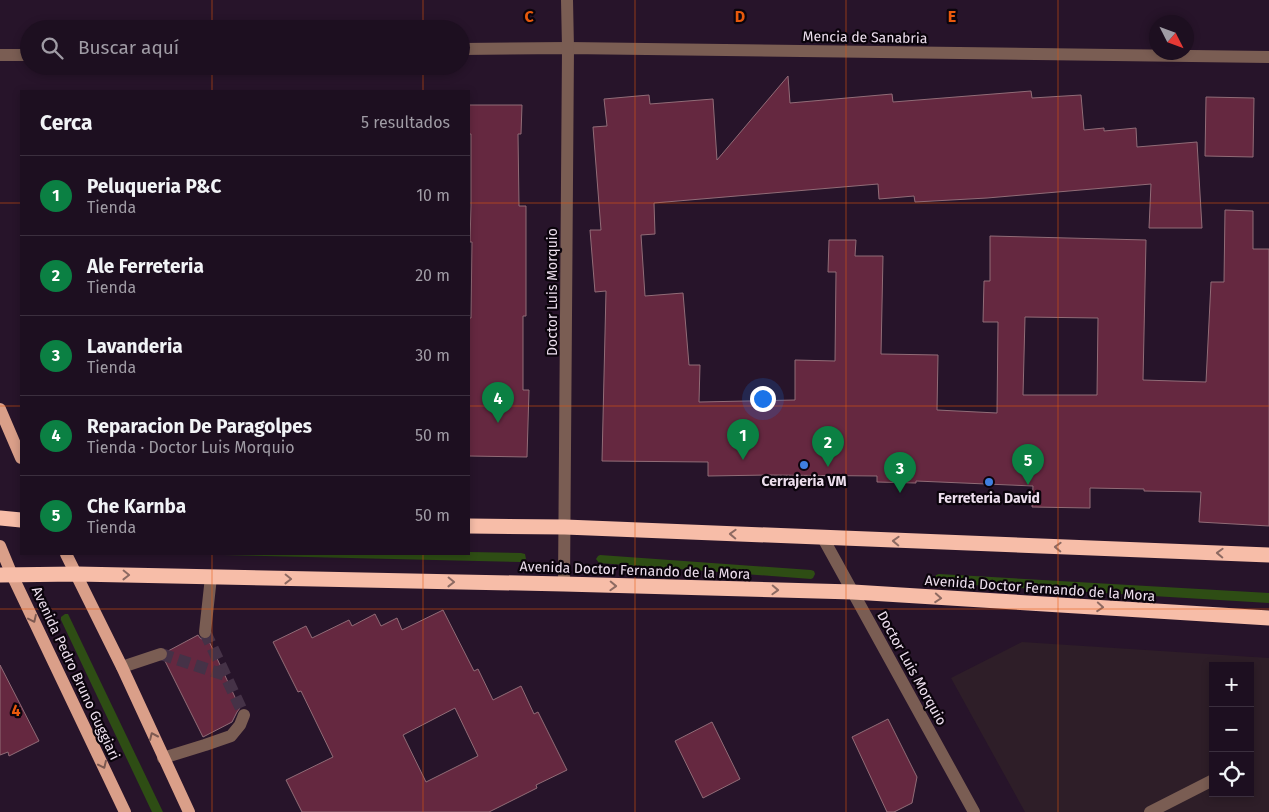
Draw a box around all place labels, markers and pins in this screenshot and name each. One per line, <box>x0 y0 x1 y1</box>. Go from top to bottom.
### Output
pin: 4 <box>482 382 514 423</box>
pin: 1 <box>727 419 759 460</box>
pin: 2 <box>812 426 844 467</box>
pin: 5 <box>1012 444 1044 485</box>
pin: 3 <box>884 452 916 493</box>
marker: Cerrajeria VM <box>798 459 810 471</box>
place label: Cerrajeria VM <box>762 473 846 490</box>
marker: Ferreteria David <box>983 476 995 488</box>
place label: Ferreteria David <box>938 490 1040 507</box>

